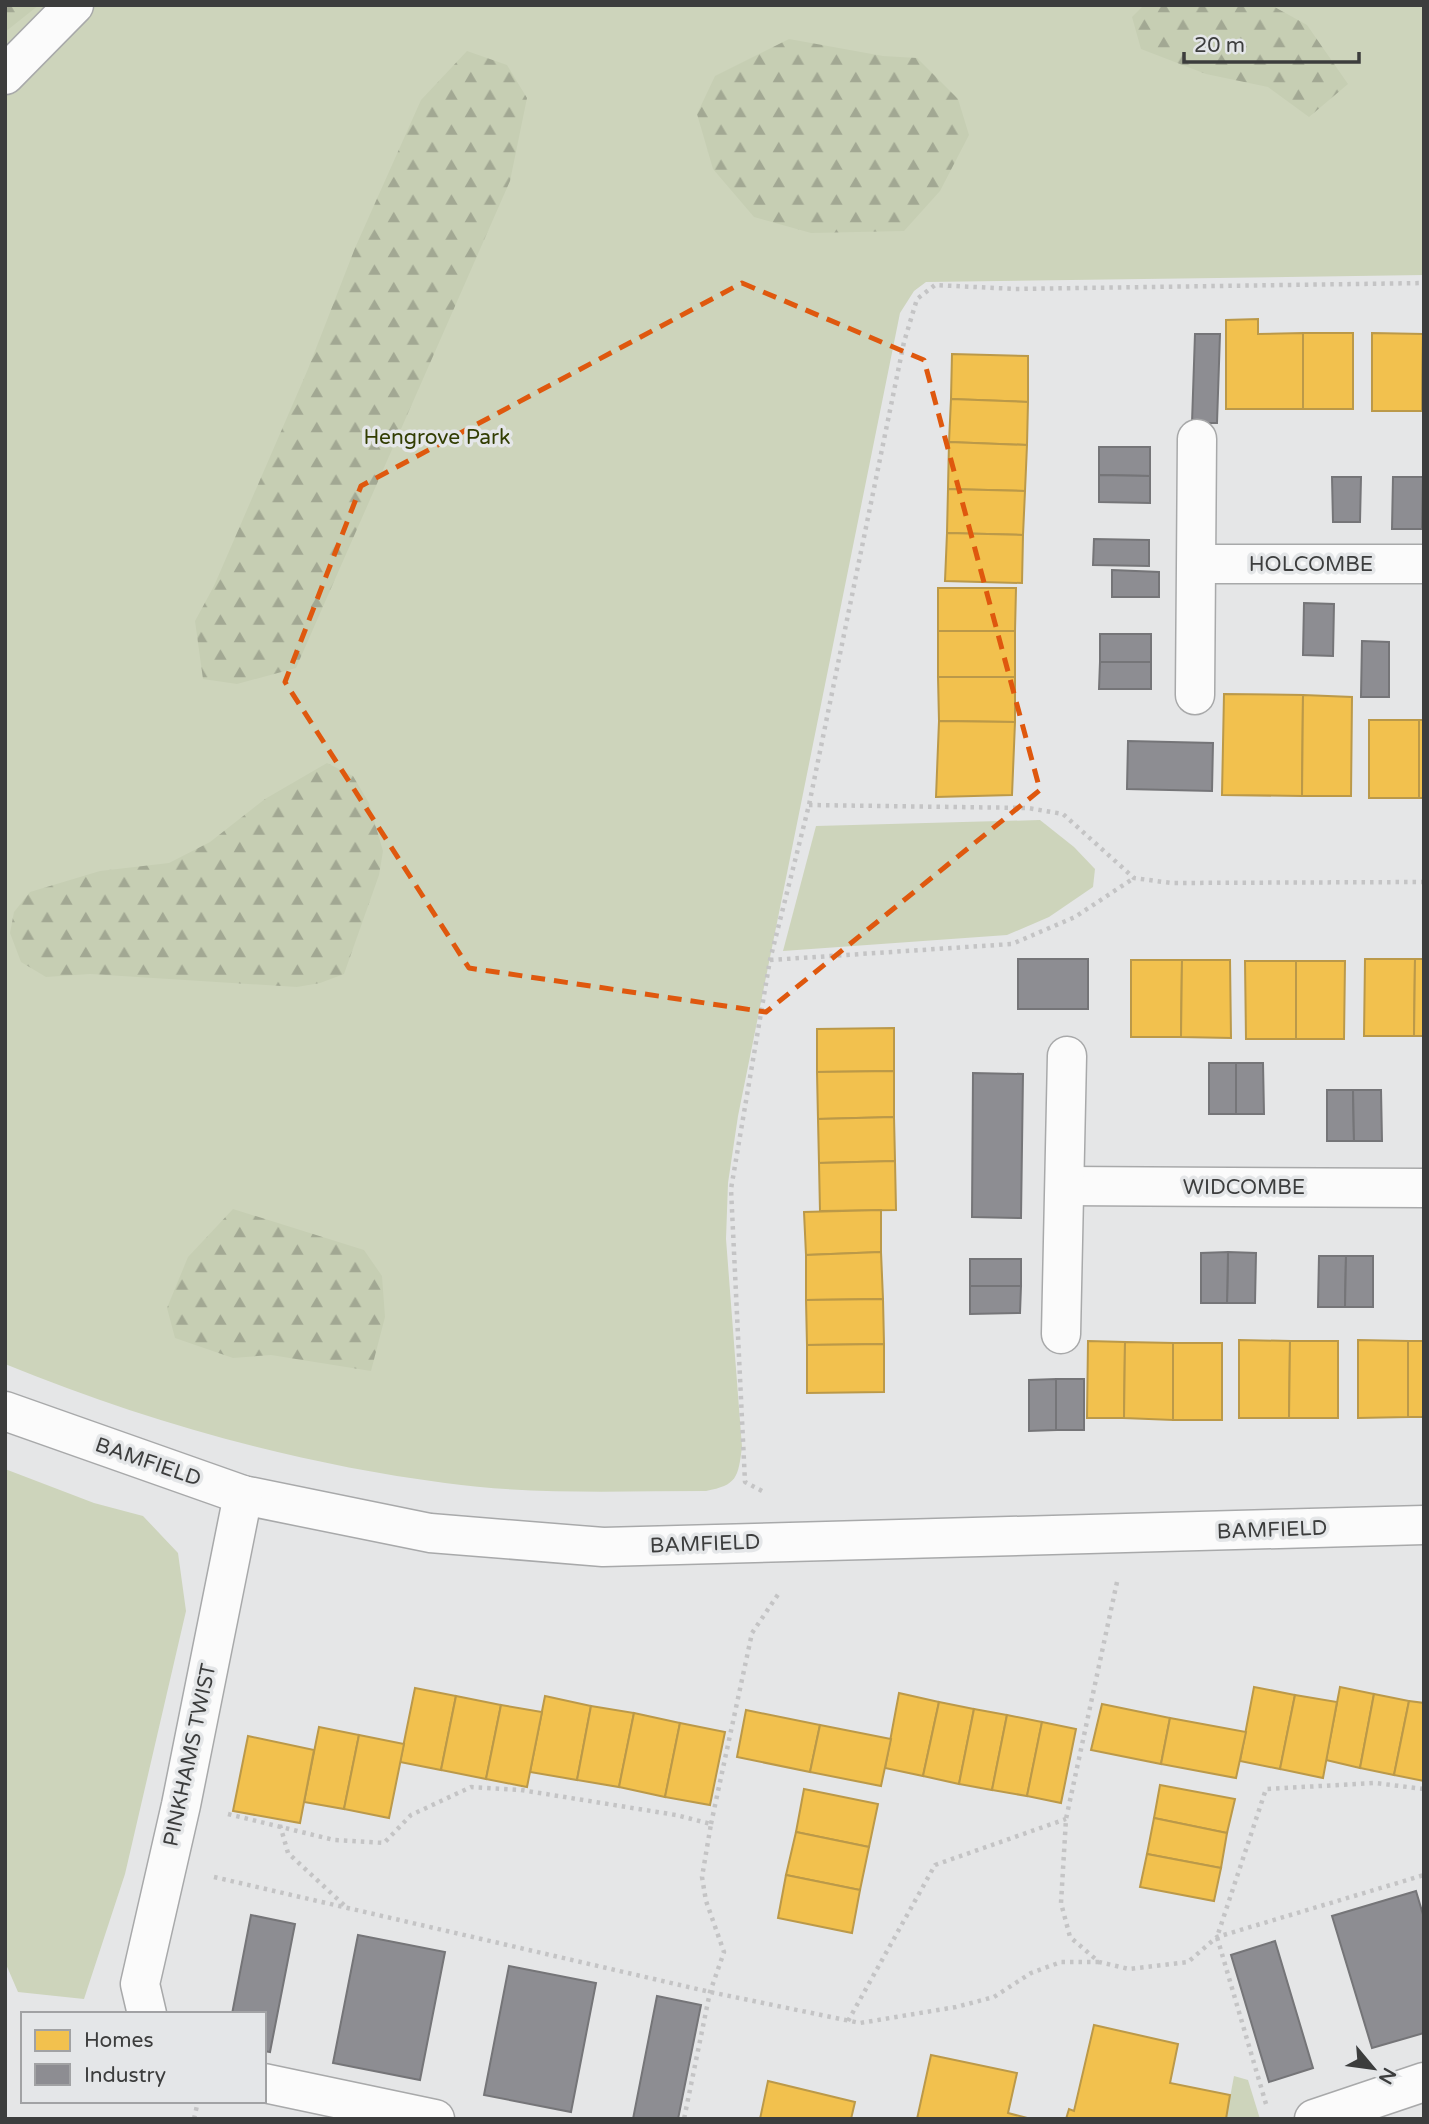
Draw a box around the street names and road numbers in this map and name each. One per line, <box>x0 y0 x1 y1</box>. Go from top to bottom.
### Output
street label: HOLCOMBE <box>1249 552 1373 577</box>
street label: WIDCOMBE <box>1183 1175 1305 1200</box>
street label: BAMFIELD <box>92 1432 204 1492</box>
street label: BAMFIELD <box>1216 1516 1328 1544</box>
street label: BAMFIELD <box>649 1530 761 1558</box>
street label: PINKHAMS TWIST <box>158 1661 222 1849</box>

